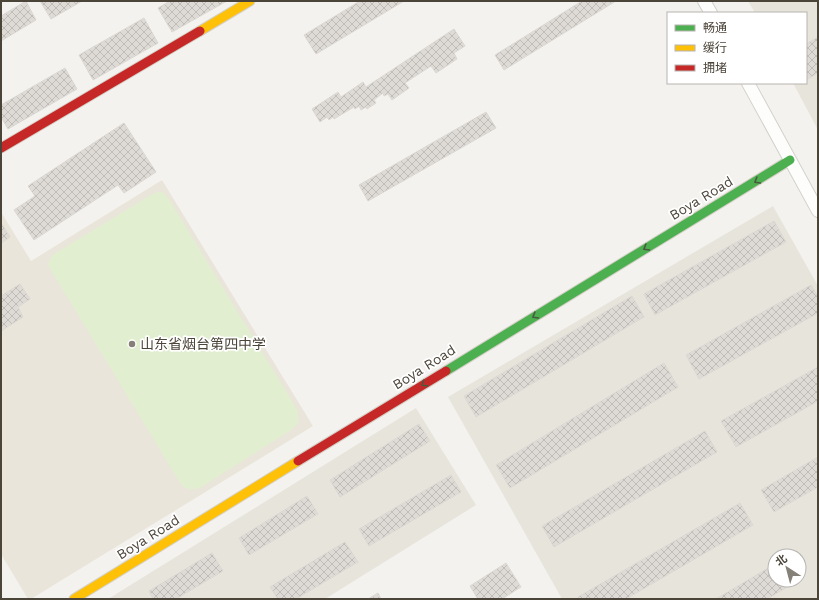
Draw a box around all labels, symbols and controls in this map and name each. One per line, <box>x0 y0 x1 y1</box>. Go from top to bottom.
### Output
legend <box>667 12 807 84</box>
text: 畅通 <box>703 21 727 35</box>
text: 缓行 <box>703 41 727 55</box>
text: 拥堵 <box>703 61 727 75</box>
street label: Boya Road <box>666 173 736 223</box>
one-way arrow <box>754 176 761 183</box>
one-way arrow <box>643 244 650 251</box>
one-way arrow <box>532 311 539 318</box>
place label: 山东省烟台第四中学 <box>140 336 266 352</box>
marker: 山东省烟台第四中学 <box>127 339 137 349</box>
street label: Boya Road <box>390 341 458 393</box>
one-way arrow <box>421 379 428 386</box>
street label: Boya Road <box>114 511 182 563</box>
north arrow <box>767 548 807 588</box>
text: 北 <box>773 552 790 569</box>

